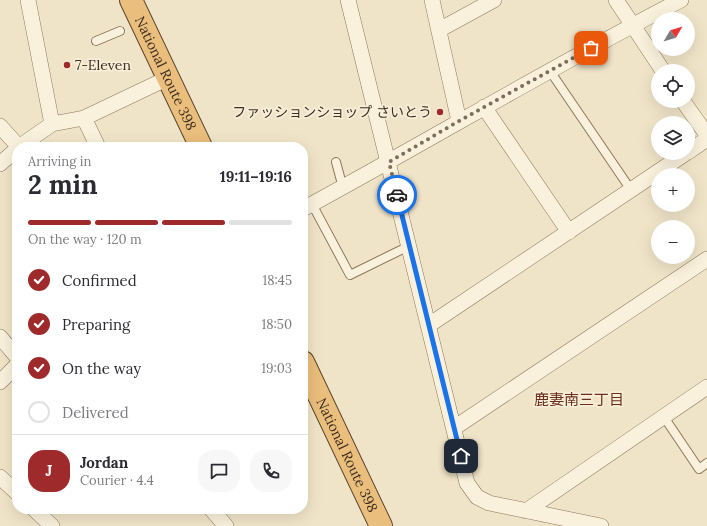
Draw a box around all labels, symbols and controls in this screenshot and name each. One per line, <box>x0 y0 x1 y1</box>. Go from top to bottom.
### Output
north arrow <box>651 12 695 56</box>
map controls <box>651 12 695 264</box>
street label: National Route 398 <box>131 13 201 133</box>
pin <box>574 31 608 65</box>
icon: bag <box>580 37 602 59</box>
place label: 7-Eleven <box>75 56 131 74</box>
marker: 7-Eleven <box>62 60 72 70</box>
button: locate <box>651 64 695 108</box>
place label: ファッションショップ さいとう <box>232 103 432 121</box>
marker: ファッションショップ さいとう <box>435 107 445 117</box>
button: layers <box>651 116 695 160</box>
text: Arriving in <box>28 153 91 170</box>
text: 19:11–19:16 <box>220 167 292 186</box>
text: 2 min <box>28 168 98 201</box>
button: + <box>651 168 695 212</box>
courier <box>377 175 417 215</box>
icon: car <box>386 184 408 206</box>
button: − <box>651 220 695 264</box>
text: On the way · 120 m <box>28 231 142 248</box>
icon: check <box>28 269 50 291</box>
text: Confirmed <box>62 271 137 290</box>
text: 18:45 <box>263 272 292 289</box>
icon: check <box>28 313 50 335</box>
text: Preparing <box>62 315 130 334</box>
text: 18:50 <box>262 316 292 333</box>
icon: check <box>28 357 50 379</box>
text: On the way <box>62 359 141 378</box>
text: 19:03 <box>261 360 292 377</box>
district label: 鹿妻南三丁目 <box>534 390 624 409</box>
street label: National Route 398 <box>312 395 382 515</box>
text: Delivered <box>62 403 129 422</box>
pin <box>444 439 478 473</box>
icon: home <box>450 445 472 467</box>
button: chat <box>198 450 240 492</box>
button: phone <box>250 450 292 492</box>
text: Jordan <box>80 453 128 472</box>
text: J <box>46 461 52 480</box>
text: Courier · 4.4 <box>80 472 154 489</box>

